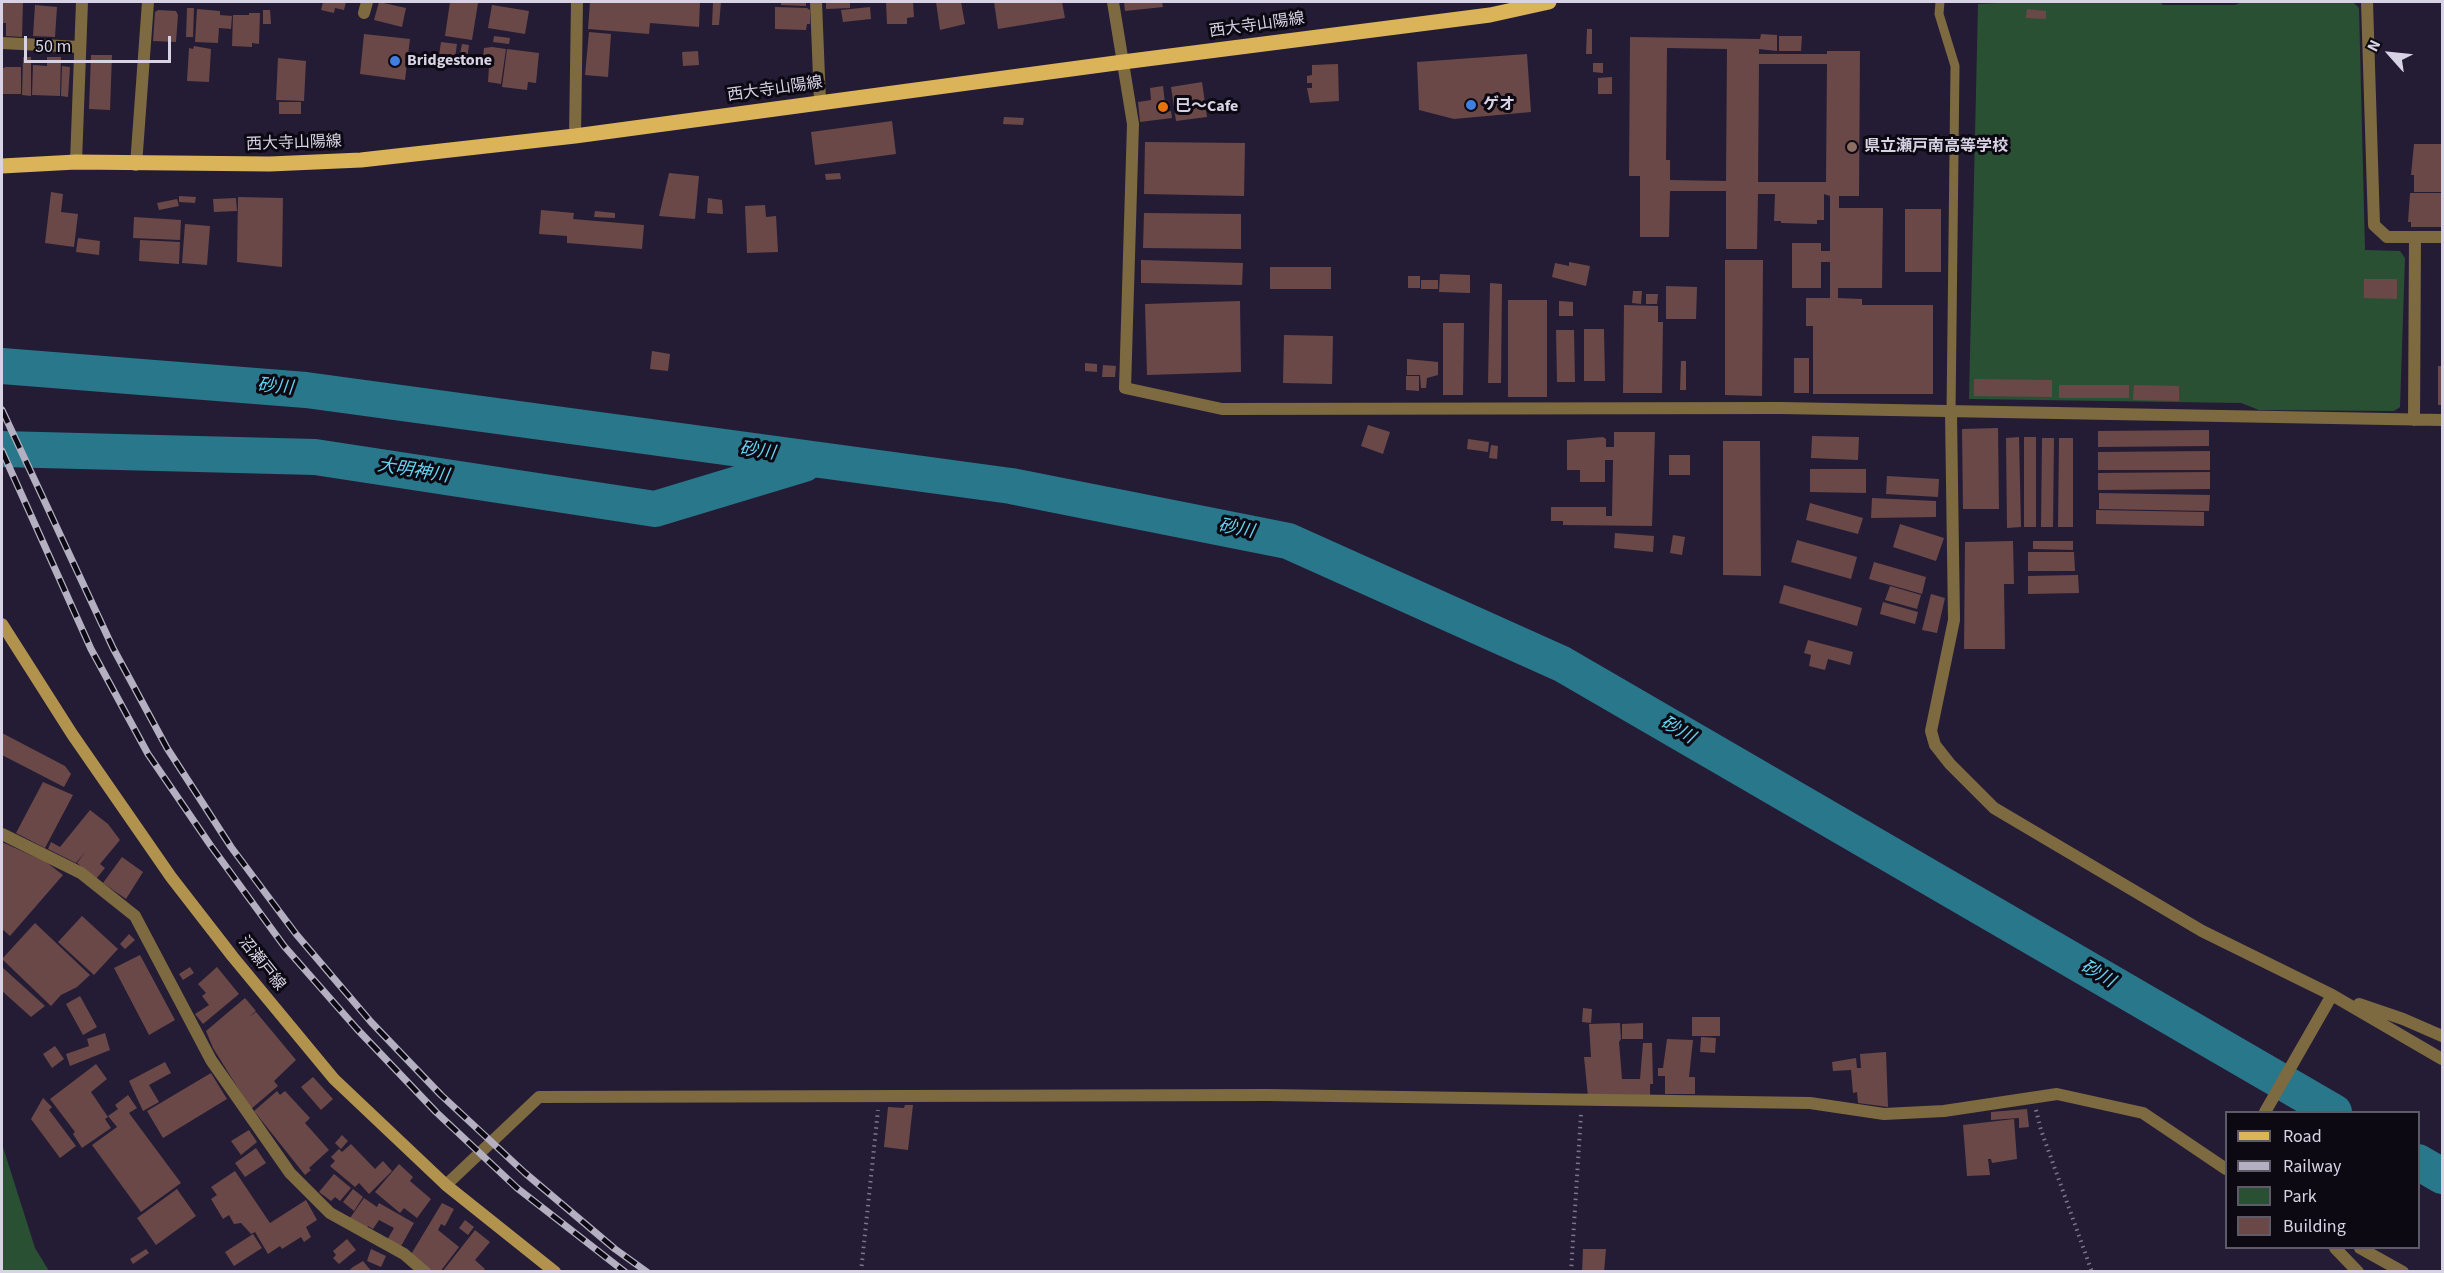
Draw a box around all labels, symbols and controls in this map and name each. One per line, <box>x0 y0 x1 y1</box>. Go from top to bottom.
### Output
street label: 西大寺山陽線 <box>1208 10 1306 42</box>
scale bar <box>27 24 174 62</box>
north arrow <box>2360 24 2420 84</box>
text: 50 m <box>35 34 71 59</box>
text: N <box>2362 36 2386 56</box>
place label: Bridgestone <box>407 51 492 71</box>
marker: Bridgestone <box>388 54 402 68</box>
street label: 西大寺山陽線 <box>726 74 824 106</box>
place label: ゲオ <box>1483 95 1515 115</box>
place label: 巳～Cafe <box>1175 97 1238 117</box>
marker: ゲオ <box>1464 98 1478 112</box>
marker: 巳～Cafe <box>1156 100 1170 114</box>
street label: 西大寺山陽線 <box>246 133 342 155</box>
place label: 県立瀬戸南高等学校 <box>1864 137 2008 157</box>
marker: 県立瀬戸南高等学校 <box>1845 140 1859 154</box>
water label: 砂川 <box>256 376 294 400</box>
water label: 砂川 <box>738 439 776 465</box>
water label: 大明神川 <box>376 456 450 488</box>
water label: 砂川 <box>1216 516 1256 544</box>
water label: 砂川 <box>1656 713 1698 749</box>
street label: 沼瀬戸線 <box>233 933 289 995</box>
water label: 砂川 <box>2076 957 2118 993</box>
legend <box>2225 1111 2420 1249</box>
text: Road <box>2283 1124 2322 1149</box>
text: Railway <box>2283 1154 2342 1179</box>
text: Park <box>2283 1184 2317 1209</box>
text: Building <box>2283 1214 2346 1239</box>

